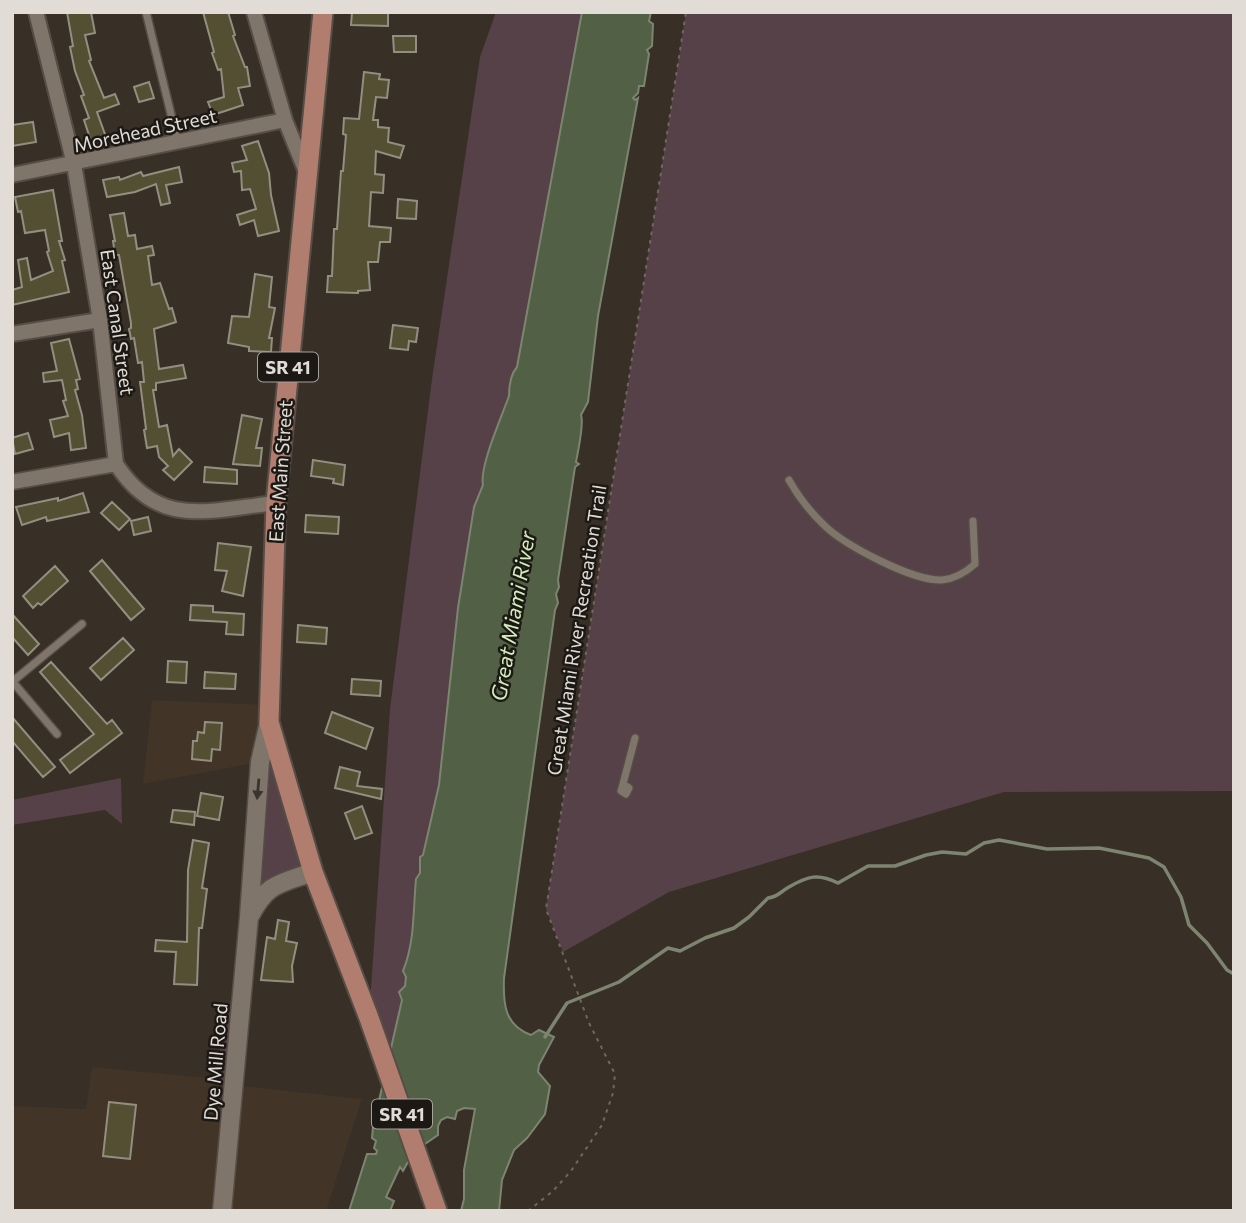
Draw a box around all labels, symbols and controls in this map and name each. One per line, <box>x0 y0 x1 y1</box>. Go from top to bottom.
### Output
street label: Morehead Street <box>71 104 219 156</box>
street label: East Canal Street <box>96 248 140 397</box>
road number: SR 41 <box>258 352 318 382</box>
street label: East Main Street <box>264 399 296 543</box>
street label: Great Miami River Recreation Trail <box>542 483 610 777</box>
water label: Great Miami River <box>485 529 539 703</box>
one-way arrow <box>252 778 263 800</box>
street label: Dye Mill Road <box>198 1002 232 1122</box>
road number: SR 41 <box>372 1100 432 1128</box>

